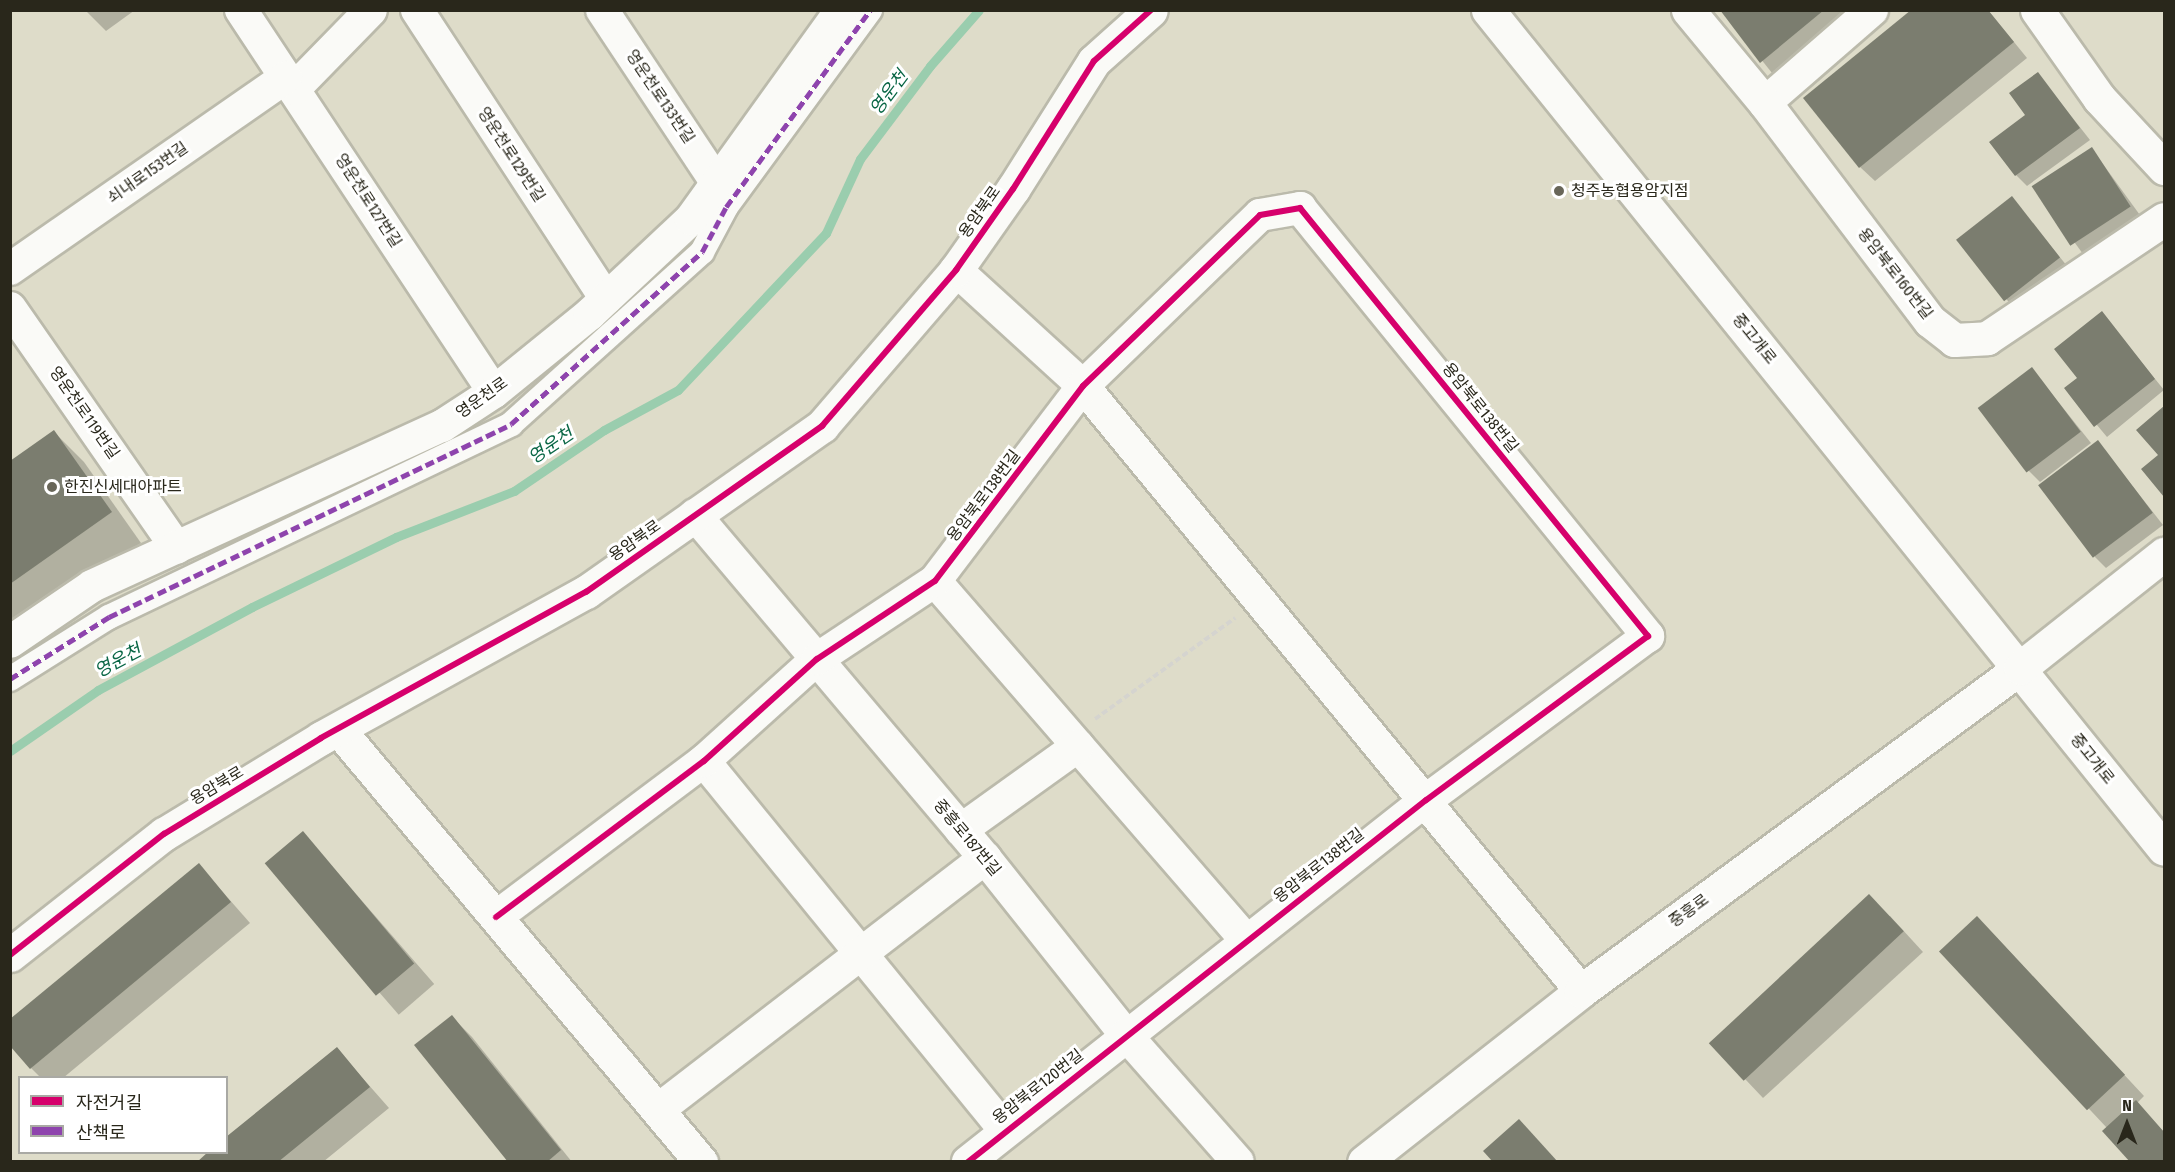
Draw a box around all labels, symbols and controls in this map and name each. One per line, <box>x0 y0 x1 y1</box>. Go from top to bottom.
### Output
street label: 영운천로133번길 <box>622 46 698 148</box>
water label: 영운천 <box>865 67 913 119</box>
street label: 영운천로129번길 <box>473 104 549 206</box>
street label: 쇠내로153번길 <box>104 138 192 208</box>
street label: 영운천로127번길 <box>331 150 405 252</box>
place label: 청주농협용암지점 <box>1571 181 1689 201</box>
street label: 용암북로 <box>955 182 1005 242</box>
marker: 청주농협용암지점 <box>1552 184 1566 198</box>
street label: 용암북로160번길 <box>1853 224 1937 324</box>
street label: 중고개로 <box>1728 310 1780 368</box>
street label: 용암북로138번길 <box>1438 359 1522 457</box>
street label: 영운천로119번길 <box>45 363 123 463</box>
street label: 영운천로 <box>452 373 512 423</box>
water label: 영운천 <box>524 423 578 469</box>
street label: 용암북로138번길 <box>943 446 1025 546</box>
place label: 한진신세대아파트 <box>64 477 182 497</box>
marker: 한진신세대아파트 <box>45 480 59 494</box>
street label: 용암북로 <box>605 516 665 566</box>
water label: 영운천 <box>91 640 145 682</box>
street label: 중고개로 <box>2066 730 2118 788</box>
street label: 용암북로 <box>187 763 247 809</box>
street label: 중흥로187번길 <box>929 796 1005 880</box>
street label: 용암북로138번길 <box>1270 825 1368 907</box>
street label: 중흥로 <box>1665 890 1713 932</box>
street label: 용암북로120번길 <box>989 1046 1087 1128</box>
legend <box>18 1076 228 1154</box>
text: 자전거길 <box>76 1092 142 1114</box>
north arrow <box>2097 1094 2157 1154</box>
text: N <box>2122 1096 2132 1115</box>
text: 산책로 <box>76 1122 126 1144</box>

